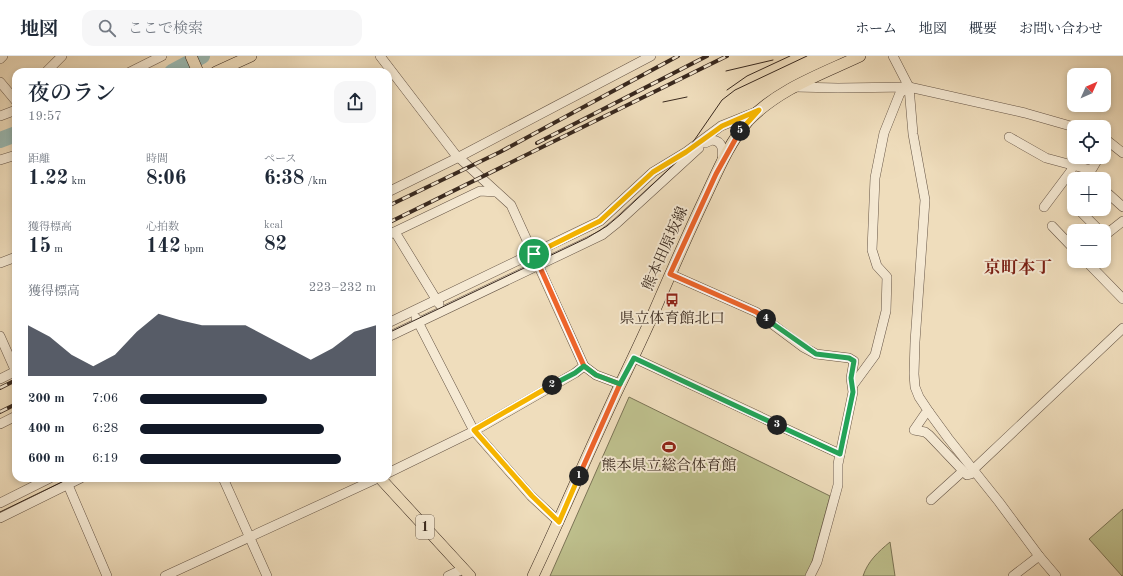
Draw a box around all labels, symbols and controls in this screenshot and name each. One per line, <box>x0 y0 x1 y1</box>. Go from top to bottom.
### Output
search box <box>82 10 362 46</box>
icon: search <box>96 17 118 39</box>
text: 地図 <box>20 21 58 40</box>
text: ここで検索 <box>128 22 203 37</box>
text: ホーム <box>855 22 897 36</box>
text: 地図 <box>919 22 947 36</box>
text: 概要 <box>969 22 997 36</box>
text: お問い合わせ <box>1019 22 1103 36</box>
north arrow <box>1067 68 1111 112</box>
map controls <box>1067 68 1111 268</box>
button: share <box>334 81 376 123</box>
text: 夜のラン <box>28 83 116 105</box>
text: 19:57 <box>28 110 62 123</box>
button: locate <box>1067 120 1111 164</box>
pin: 5 <box>730 121 750 141</box>
text: 5 <box>737 125 743 136</box>
text: 距離 <box>28 154 50 165</box>
text: 時間 <box>146 154 168 165</box>
text: ペース <box>264 154 296 165</box>
text: 1.22 <box>28 169 68 189</box>
text: 8:06 <box>146 169 186 189</box>
text: 6:38 <box>264 169 304 189</box>
button: + <box>1067 172 1111 216</box>
text: km <box>68 176 86 187</box>
text: /km <box>304 176 327 187</box>
street label: 熊本田原坂線 <box>639 204 691 293</box>
text: kcal <box>264 220 283 231</box>
text: 獲得標高 <box>28 222 72 233</box>
text: 心拍数 <box>146 222 179 233</box>
button: − <box>1067 224 1111 268</box>
text: 82 <box>264 235 287 255</box>
text: 15 <box>28 237 51 257</box>
text: 142 <box>146 237 181 257</box>
pin <box>517 237 551 271</box>
icon: arrive <box>523 243 545 265</box>
text: m <box>51 244 63 255</box>
text: bpm <box>181 244 204 255</box>
district label: 京町本丁 <box>984 258 1052 277</box>
text: 223–232 m <box>309 281 376 294</box>
text: 獲得標高 <box>28 285 80 298</box>
bus stop icon: 県立体育館北口 <box>664 292 680 308</box>
pin: 4 <box>756 309 776 329</box>
place label: 県立体育館北口 <box>619 310 725 327</box>
text: 4 <box>763 313 769 324</box>
pin: 2 <box>542 375 562 395</box>
text: 2 <box>549 379 555 390</box>
text: 200 m <box>28 392 65 405</box>
text: 7:06 <box>92 392 118 405</box>
pin: 3 <box>767 415 787 435</box>
text: 3 <box>774 419 780 430</box>
text: 400 m <box>28 422 65 435</box>
text: 6:28 <box>92 422 118 435</box>
sports icon: 熊本県立総合体育館 <box>661 439 677 455</box>
text: 600 m <box>28 452 65 465</box>
text: 6:19 <box>92 452 118 465</box>
place label: 熊本県立総合体育館 <box>601 457 737 474</box>
pin: 1 <box>569 466 589 486</box>
text: 1 <box>576 470 582 481</box>
road number: 1 <box>416 515 434 539</box>

